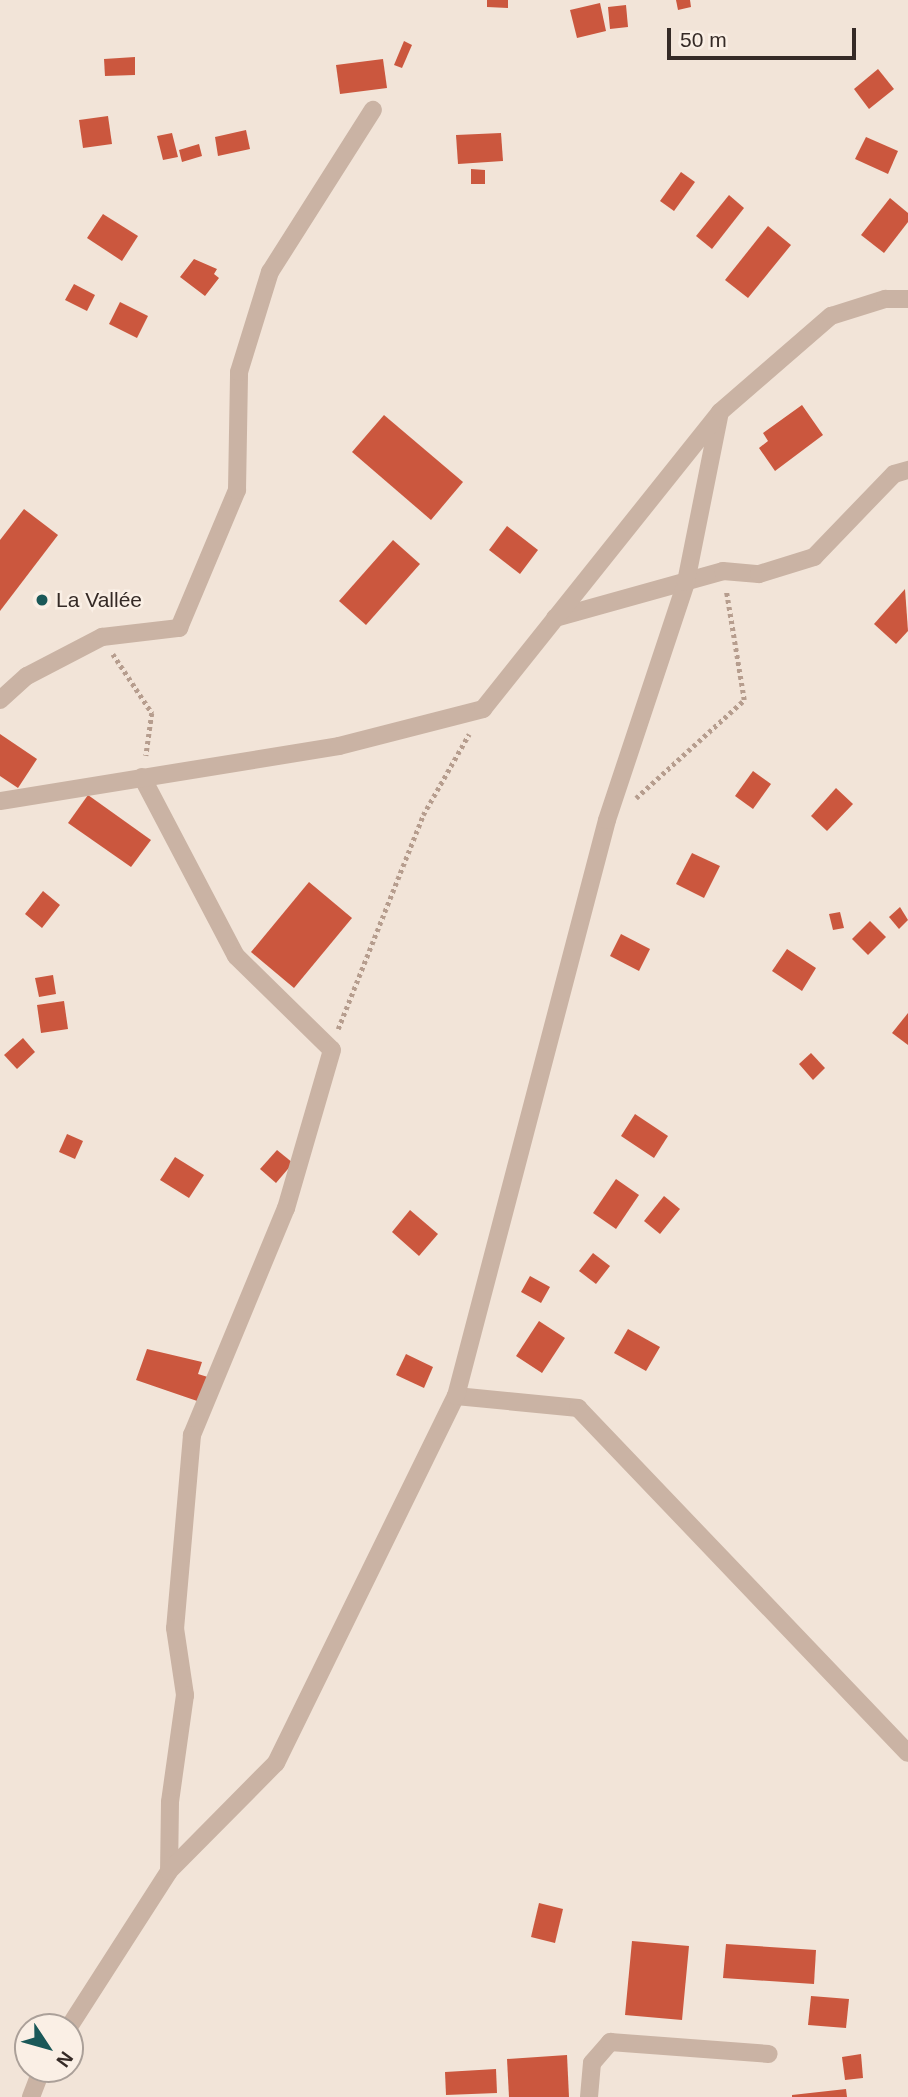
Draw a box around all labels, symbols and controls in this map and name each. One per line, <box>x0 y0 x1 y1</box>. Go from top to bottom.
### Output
scale bar <box>670 14 859 58</box>
text: 50 m <box>680 28 727 51</box>
place label: La Vallée <box>56 587 142 613</box>
marker: La Vallée <box>34 592 50 608</box>
north arrow <box>14 2013 84 2083</box>
text: N <box>52 2048 77 2071</box>

